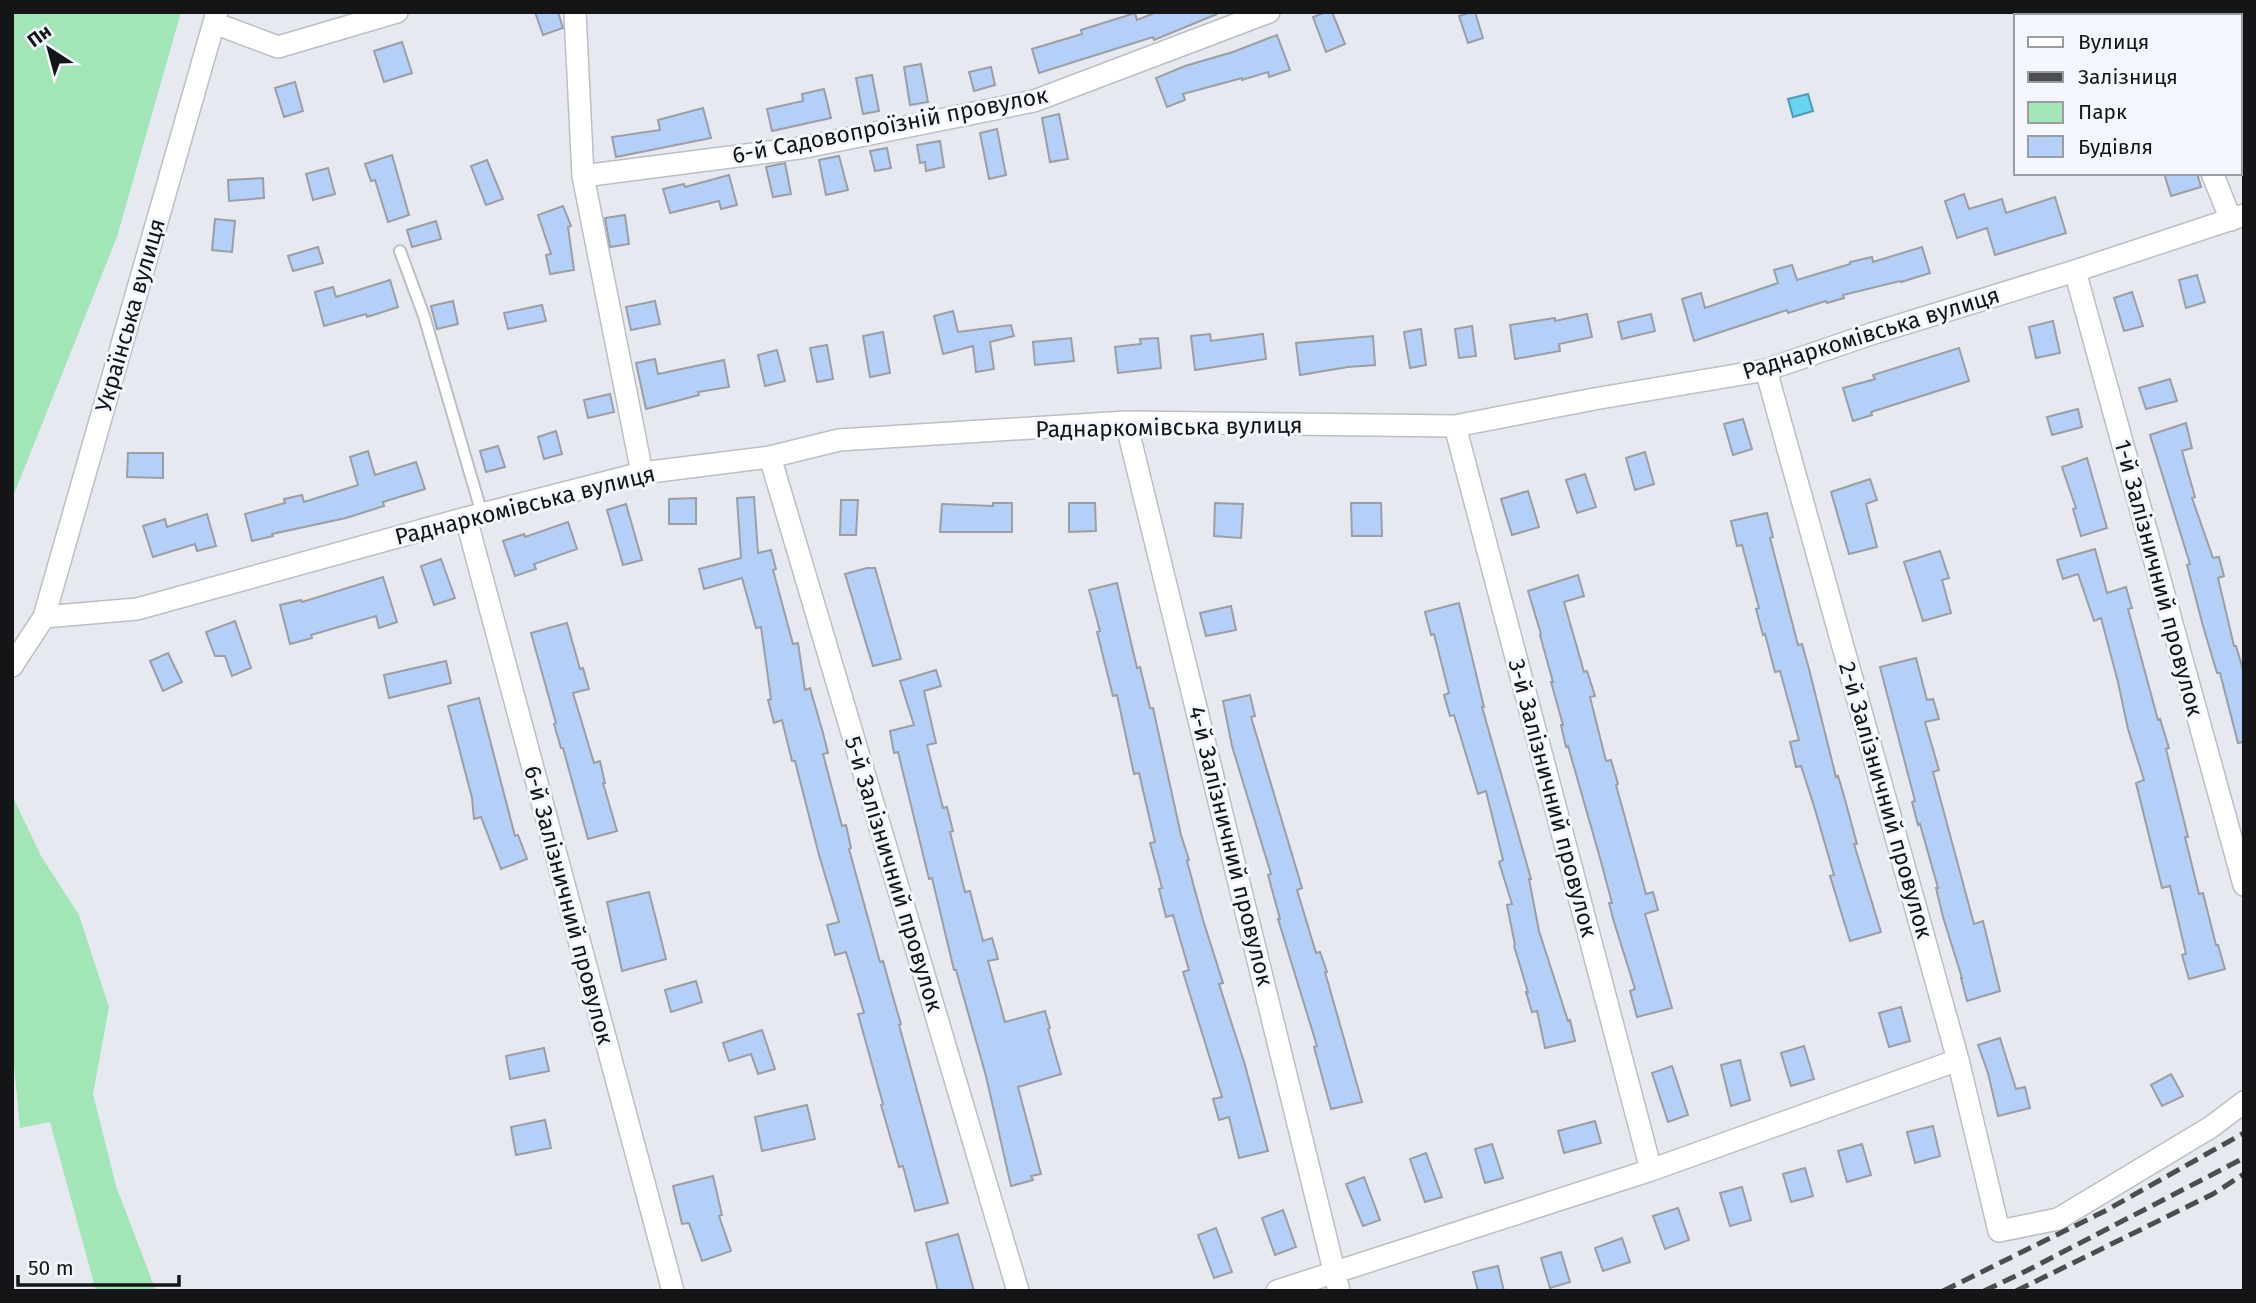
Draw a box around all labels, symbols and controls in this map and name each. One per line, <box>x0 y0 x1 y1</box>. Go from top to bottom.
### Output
north arrow <box>14 14 84 84</box>
legend <box>2014 14 2242 175</box>
text: Пн <box>23 19 56 52</box>
text: Вулиця <box>2078 29 2149 55</box>
text: Залізниця <box>2078 64 2178 90</box>
street label: 6-й Садовопроїзній провулок <box>730 81 1050 169</box>
text: Парк <box>2078 99 2127 125</box>
text: Будівля <box>2078 134 2153 160</box>
street label: Українська вулиця <box>89 215 171 415</box>
street label: Раднаркомівська вулиця <box>1739 281 2003 385</box>
street label: Раднаркомівська вулиця <box>1035 411 1303 443</box>
street label: 1-й Залізничний провулок <box>2109 437 2209 719</box>
street label: Раднаркомівська вулиця <box>392 459 658 551</box>
street label: 3-й Залізничний провулок <box>1502 656 1604 940</box>
street label: 2-й Залізничний провулок <box>1833 658 1939 942</box>
street label: 4-й Залізничний провулок <box>1183 703 1279 989</box>
street label: 5-й Залізничний провулок <box>839 733 949 1015</box>
street label: 6-й Залізничний провулок <box>518 762 620 1048</box>
scale bar <box>18 1244 178 1288</box>
text: 50 m <box>28 1255 74 1281</box>

